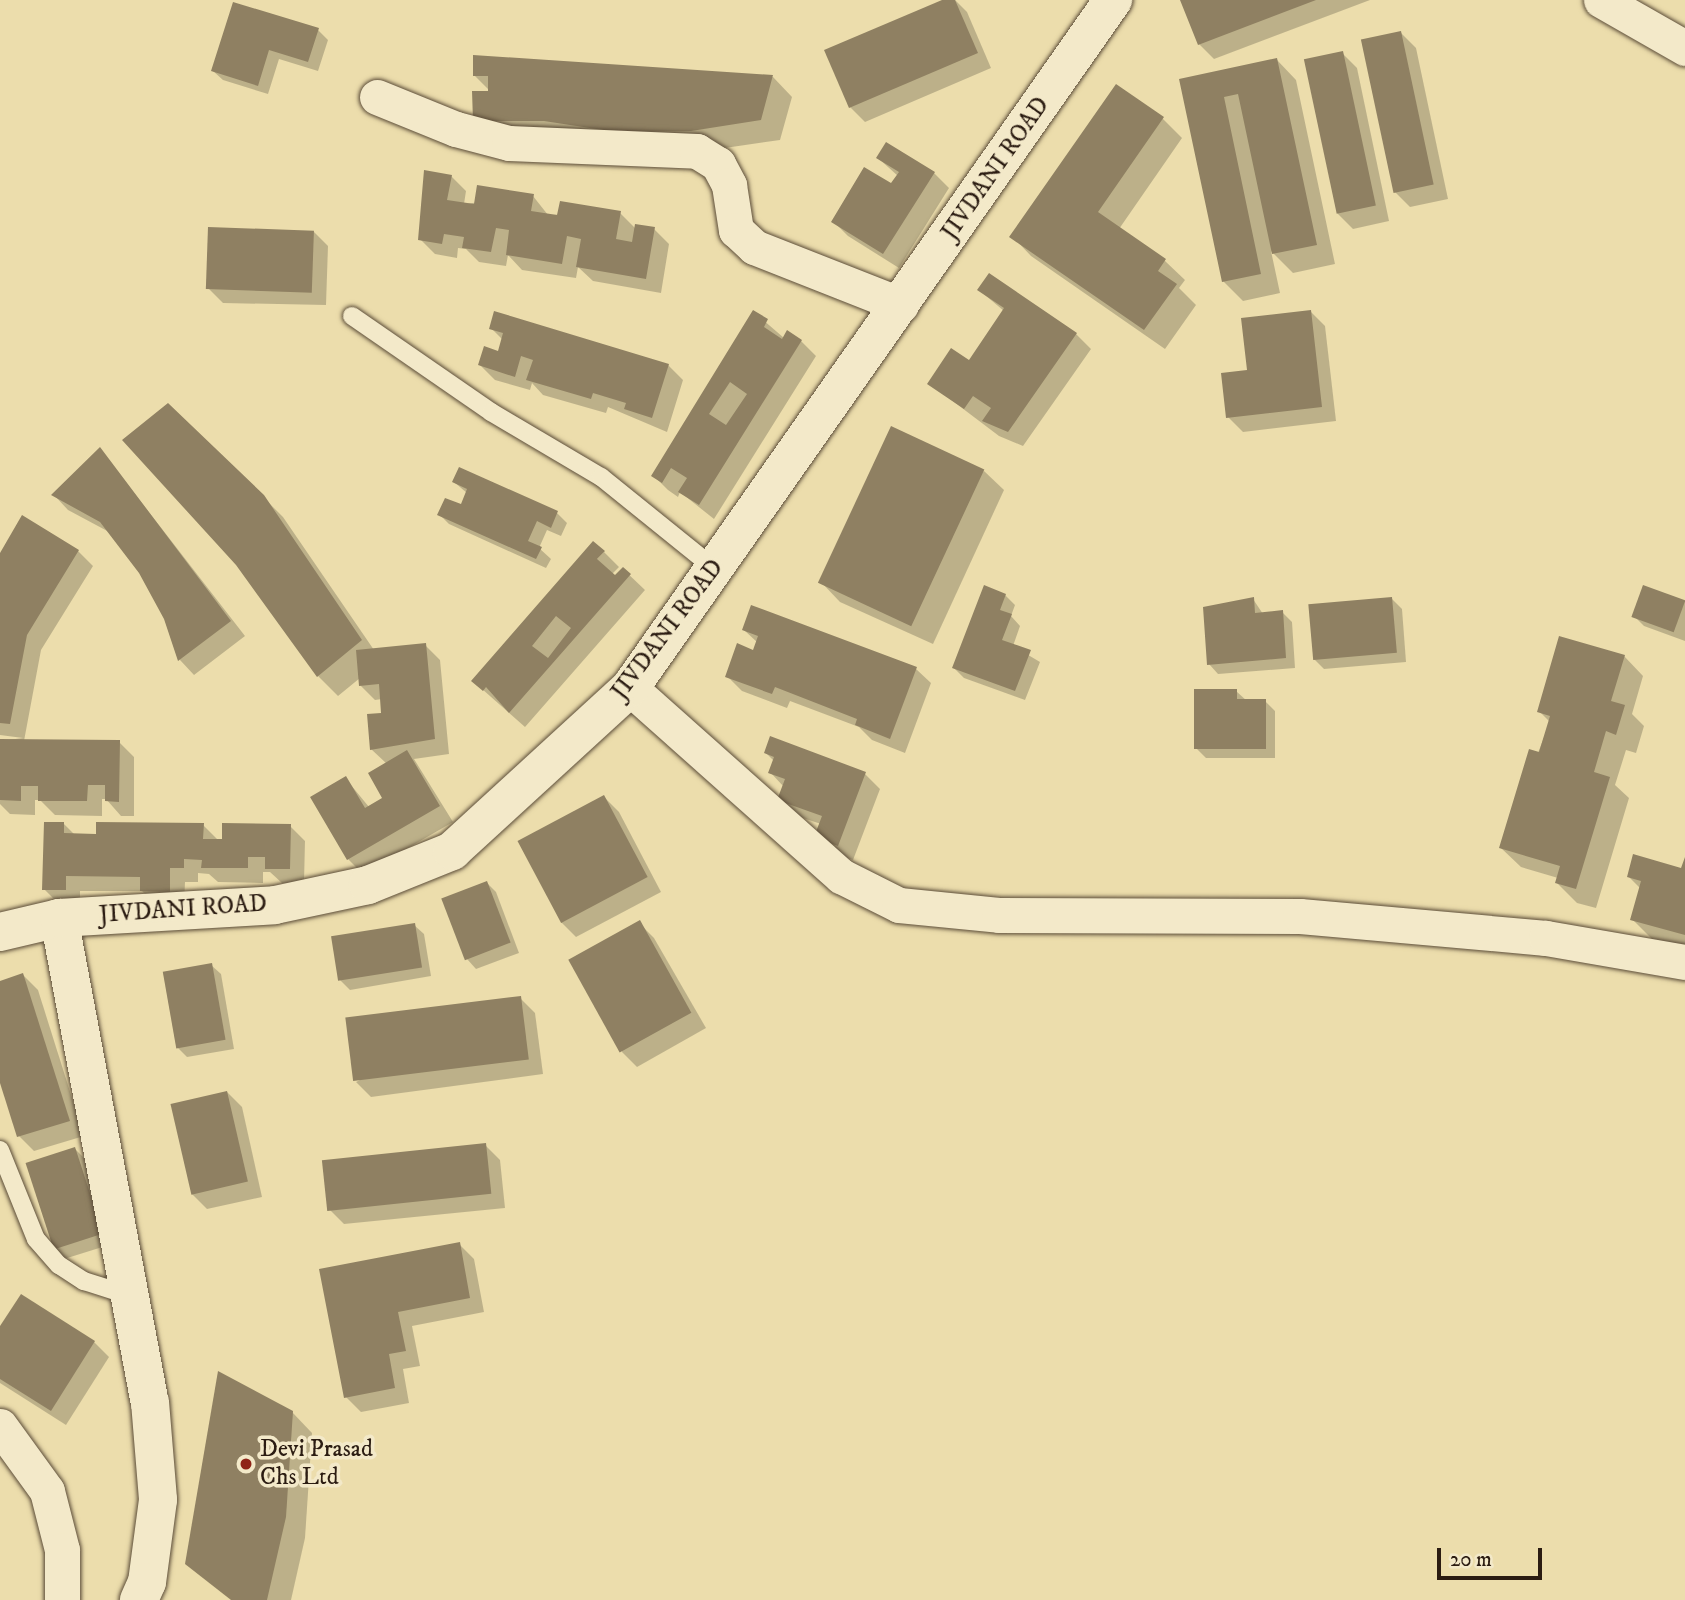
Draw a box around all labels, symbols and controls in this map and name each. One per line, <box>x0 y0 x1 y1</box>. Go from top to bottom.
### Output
street label: JIVDANI ROAD <box>936 92 1056 246</box>
street label: JIVDANI ROAD <box>606 554 730 706</box>
street label: JIVDANI ROAD <box>98 890 268 930</box>
place label: Devi Prasad Chs Ltd <box>260 1436 373 1492</box>
marker: Devi Prasad Chs Ltd <box>238 1456 254 1472</box>
scale bar <box>1440 1534 1545 1578</box>
text: 20 m <box>1450 1547 1492 1573</box>

